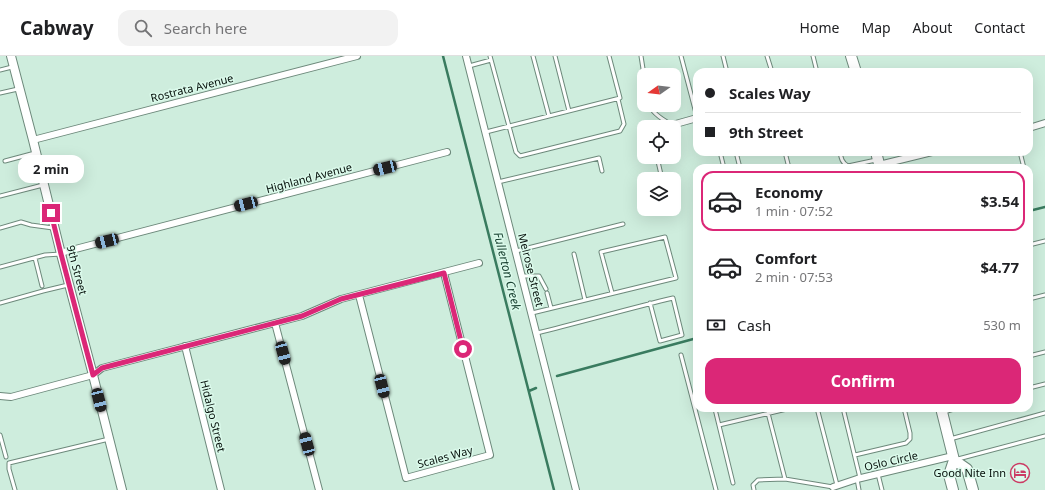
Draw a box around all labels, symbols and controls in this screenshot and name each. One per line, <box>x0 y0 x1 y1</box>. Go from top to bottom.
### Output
search box <box>118 10 398 46</box>
text: Cabway <box>20 15 94 41</box>
icon: search <box>132 17 154 39</box>
text: Search here <box>164 18 247 38</box>
text: Home <box>800 18 839 37</box>
text: Map <box>861 18 891 37</box>
text: About <box>913 18 952 37</box>
text: Contact <box>974 18 1025 37</box>
north arrow <box>637 68 681 112</box>
map controls <box>637 68 681 216</box>
street label: Rostrata Avenue <box>149 70 235 105</box>
text: Scales Way <box>729 83 811 103</box>
button: locate <box>637 120 681 164</box>
text: 9th Street <box>729 122 803 142</box>
callout: 2 min <box>18 155 84 183</box>
street label: Highland Avenue <box>264 159 354 196</box>
car <box>372 159 398 177</box>
text: 2 min <box>33 160 69 178</box>
button: layers <box>637 172 681 216</box>
text: Economy <box>755 182 823 202</box>
icon: car <box>707 183 743 219</box>
text: $3.54 <box>980 191 1019 211</box>
car <box>233 195 259 213</box>
text: 1 min · 07:52 <box>755 202 833 220</box>
route end <box>42 204 60 222</box>
water label: Fullerton Creek <box>490 230 526 313</box>
car <box>94 232 120 250</box>
street label: Melrose Street <box>515 232 548 308</box>
street label: 9th Street <box>64 243 91 296</box>
text: Comfort <box>755 248 817 268</box>
icon: car <box>707 249 743 285</box>
text: $4.77 <box>980 257 1019 277</box>
text: 2 min · 07:53 <box>755 268 833 286</box>
icon: cash <box>705 314 727 336</box>
text: Cash <box>737 315 771 335</box>
text: 530 m <box>983 316 1021 334</box>
car <box>274 340 292 366</box>
route start <box>454 340 472 358</box>
button: Confirm <box>705 358 1021 404</box>
car <box>373 373 391 399</box>
street label: Hidalgo Street <box>197 378 230 453</box>
car <box>90 387 108 413</box>
car <box>298 431 316 457</box>
street label: Scales Way <box>416 442 474 471</box>
street label: Oslo Circle <box>863 447 919 474</box>
hotel icon: Good Nite Inn <box>1009 462 1031 484</box>
place label: Good Nite Inn <box>933 465 1006 480</box>

